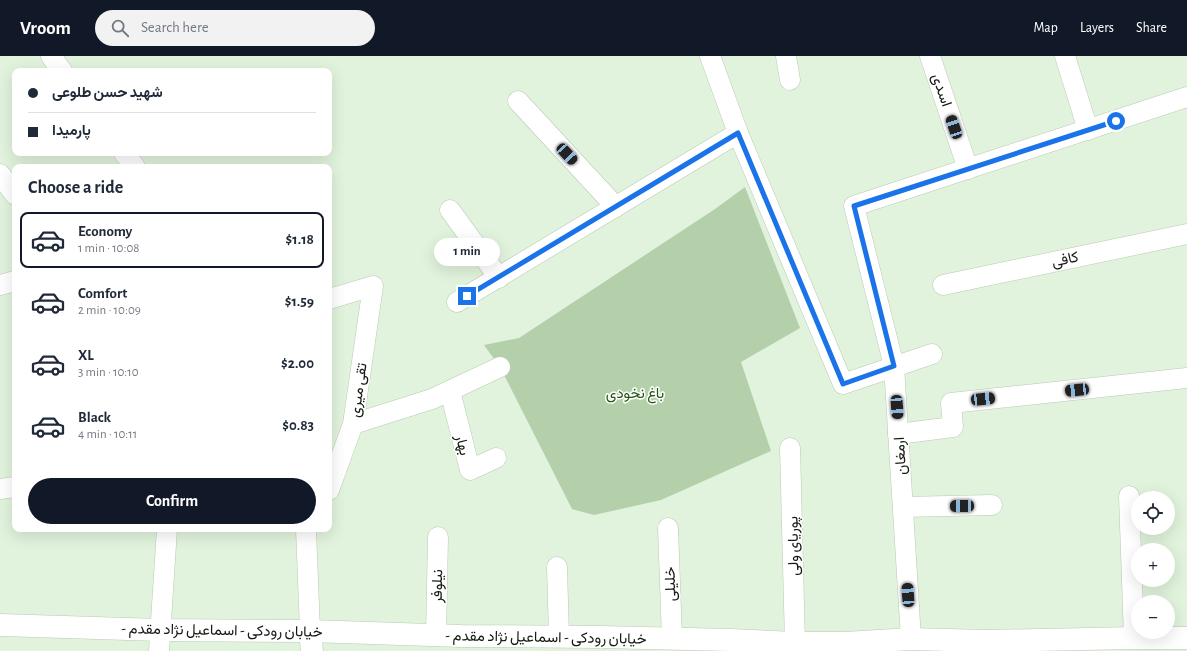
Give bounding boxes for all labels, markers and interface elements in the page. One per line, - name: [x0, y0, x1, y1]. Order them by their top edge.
- search box: [95, 10, 375, 46]
- icon: search: [109, 17, 131, 39]
- text: Vroom: [20, 19, 71, 38]
- text: Search here: [141, 20, 209, 35]
- text: Map: [1033, 21, 1058, 35]
- text: Layers: [1080, 21, 1114, 35]
- text: Share: [1136, 21, 1167, 35]
- street label: اسدی: [927, 72, 954, 109]
- text: شهید حسن طلوعی: [52, 85, 163, 100]
- route start: [1107, 112, 1125, 130]
- car: [944, 114, 964, 140]
- text: پارمیدا: [52, 123, 91, 138]
- car: [554, 141, 580, 167]
- text: Choose a ride: [28, 179, 123, 197]
- icon: car: [30, 222, 66, 258]
- text: Economy: [78, 224, 132, 239]
- text: $1.18: [286, 232, 314, 247]
- callout: 1 min: [434, 238, 500, 266]
- text: 1 min · 10:08: [78, 242, 139, 255]
- text: 1 min: [453, 245, 481, 258]
- street label: کافی: [1050, 249, 1081, 272]
- icon: car: [30, 284, 66, 320]
- text: Comfort: [78, 286, 127, 301]
- route end: [458, 287, 476, 305]
- text: $1.59: [285, 294, 314, 309]
- text: 2 min · 10:09: [78, 304, 141, 317]
- icon: car: [30, 346, 66, 382]
- text: XL: [78, 348, 94, 363]
- text: $2.00: [281, 356, 314, 371]
- street label: تقی میری: [347, 362, 372, 419]
- text: 3 min · 10:10: [78, 366, 139, 379]
- car: [1064, 383, 1090, 397]
- park label: باغ نخودی: [606, 386, 664, 404]
- car: [970, 392, 996, 406]
- car: [890, 395, 904, 419]
- icon: car: [30, 408, 66, 444]
- text: Black: [78, 410, 111, 425]
- text: $0.83: [282, 418, 314, 433]
- text: 4 min · 10:11: [78, 428, 137, 441]
- street label: بهار: [451, 432, 472, 457]
- street label: ارمغان: [892, 436, 910, 475]
- button: Confirm: [28, 478, 316, 524]
- map controls: [1131, 491, 1175, 639]
- button: locate: [1131, 491, 1175, 535]
- car: [950, 500, 974, 512]
- street label: پوریای ولی: [785, 516, 804, 576]
- button: +: [1131, 543, 1175, 587]
- street label: خلیلی: [662, 566, 681, 602]
- street label: نیلوفر: [430, 569, 446, 604]
- car: [901, 583, 915, 607]
- button: −: [1131, 595, 1175, 639]
- street label: - خیابان رودکی - اسماعیل نژاد مقدم: [121, 621, 323, 642]
- street label: - خیابان رودکی - اسماعیل نژاد مقدم: [445, 628, 647, 649]

